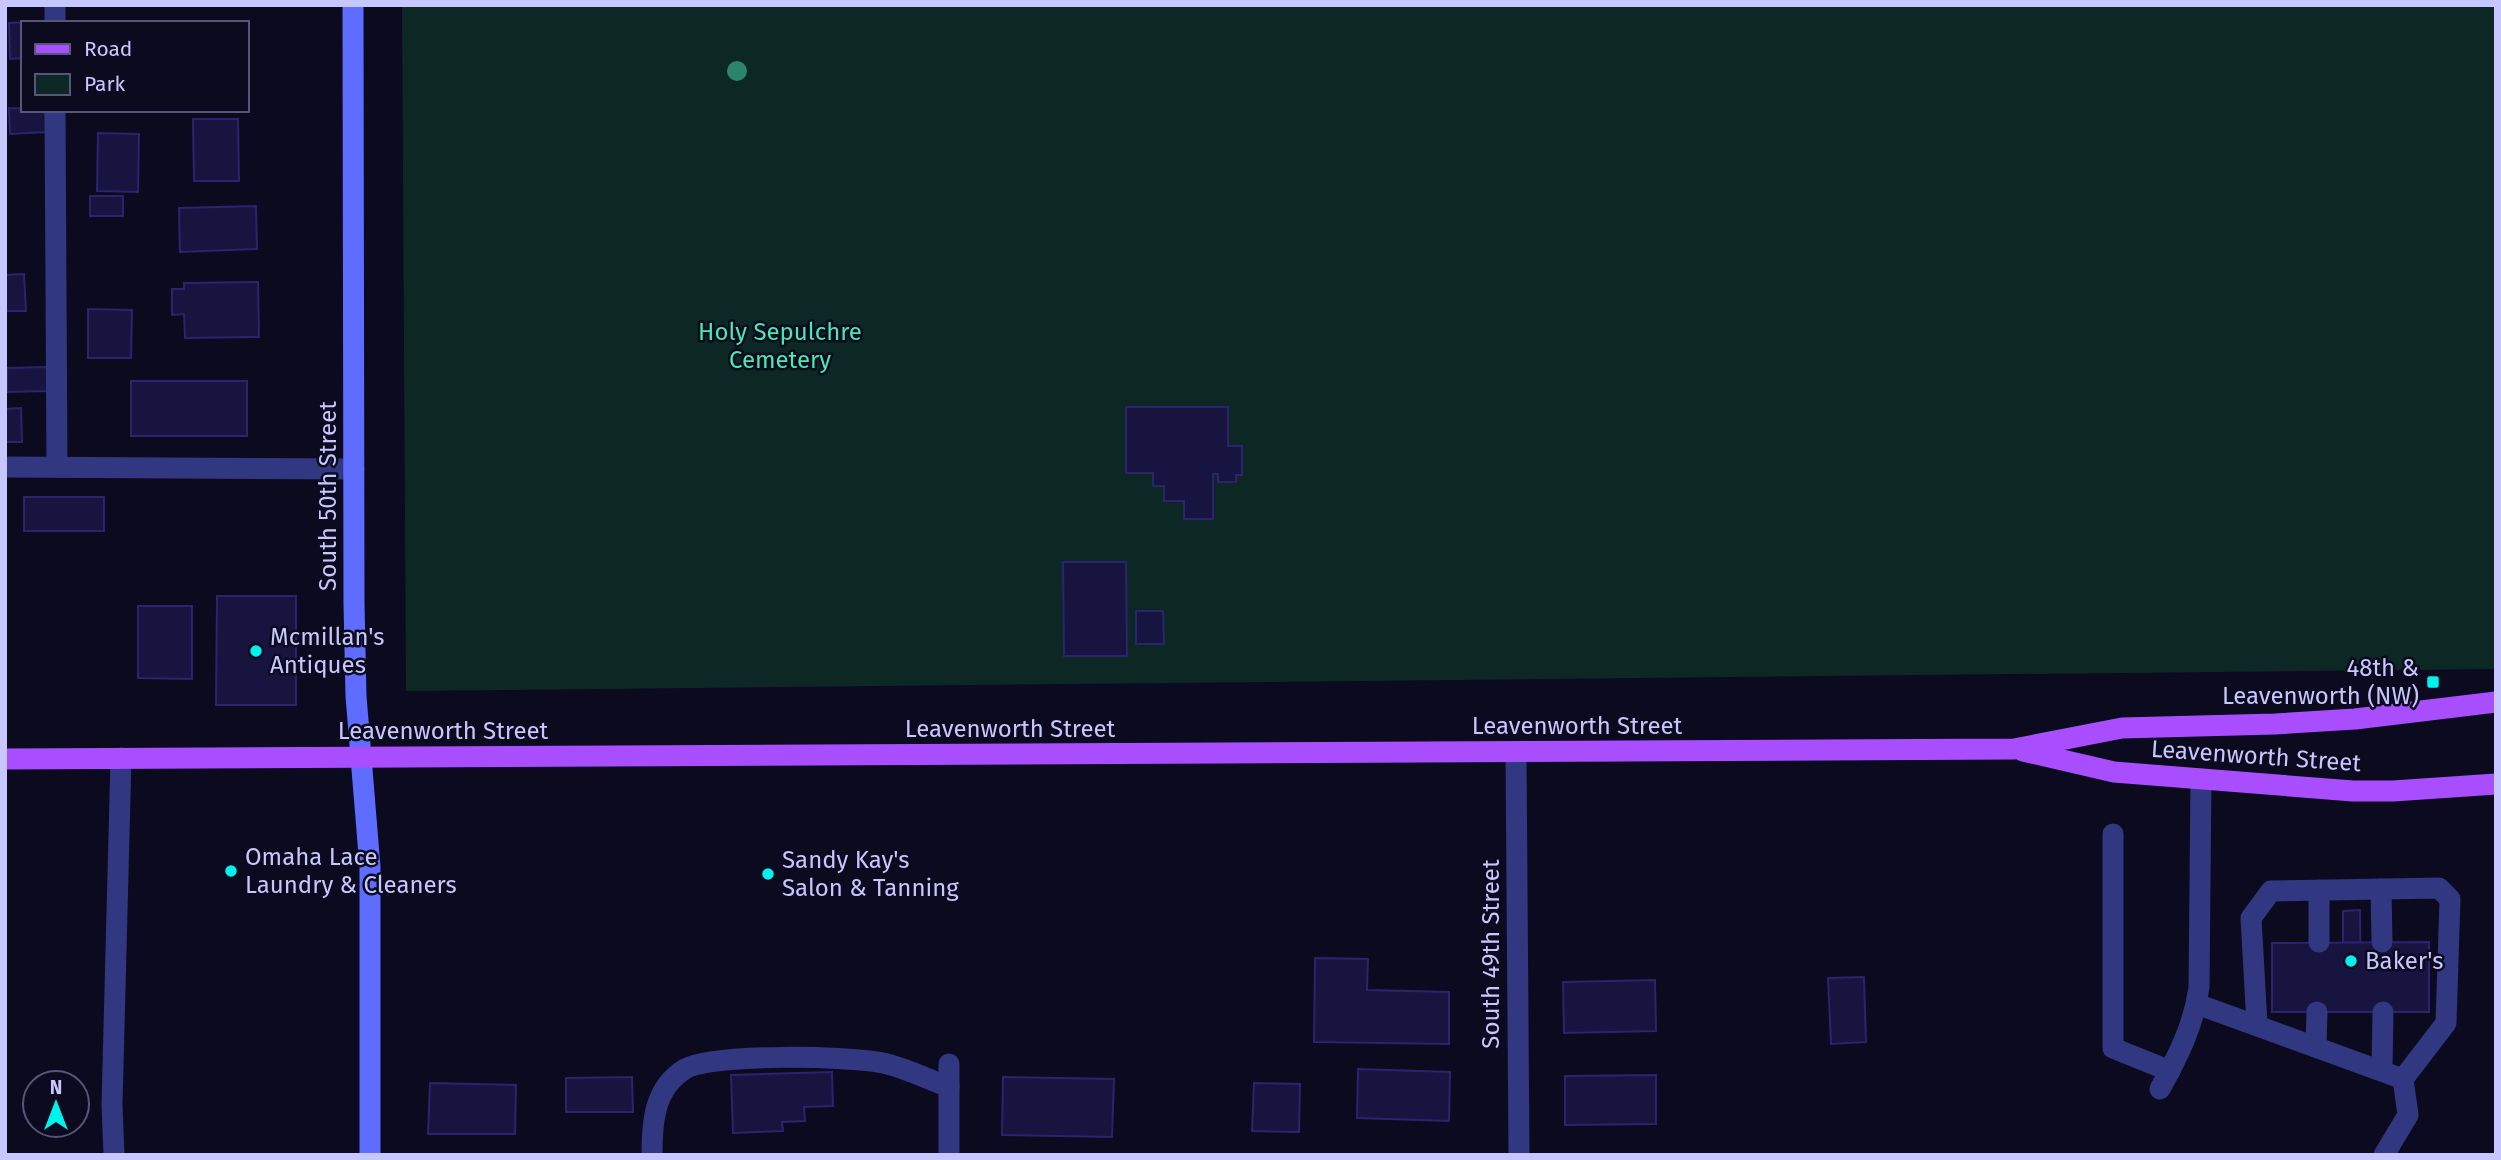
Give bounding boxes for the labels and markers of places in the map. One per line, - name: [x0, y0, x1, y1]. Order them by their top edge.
- place label: Mcmillan's Antiques: [270, 623, 385, 679]
- marker: Mcmillan's Antiques: [248, 643, 264, 659]
- place label: 48th & Leavenworth (NW): [2222, 654, 2419, 710]
- marker: 48th & Leavenworth (NW): [2425, 674, 2441, 690]
- place label: Omaha Lace Laundry & Cleaners: [245, 843, 457, 899]
- place label: Sandy Kay's Salon & Tanning: [782, 846, 959, 902]
- marker: Omaha Lace Laundry & Cleaners: [223, 863, 239, 879]
- marker: Sandy Kay's Salon & Tanning: [760, 866, 776, 882]
- place label: Baker's: [2365, 947, 2443, 975]
- marker: Baker's: [2343, 953, 2359, 969]

